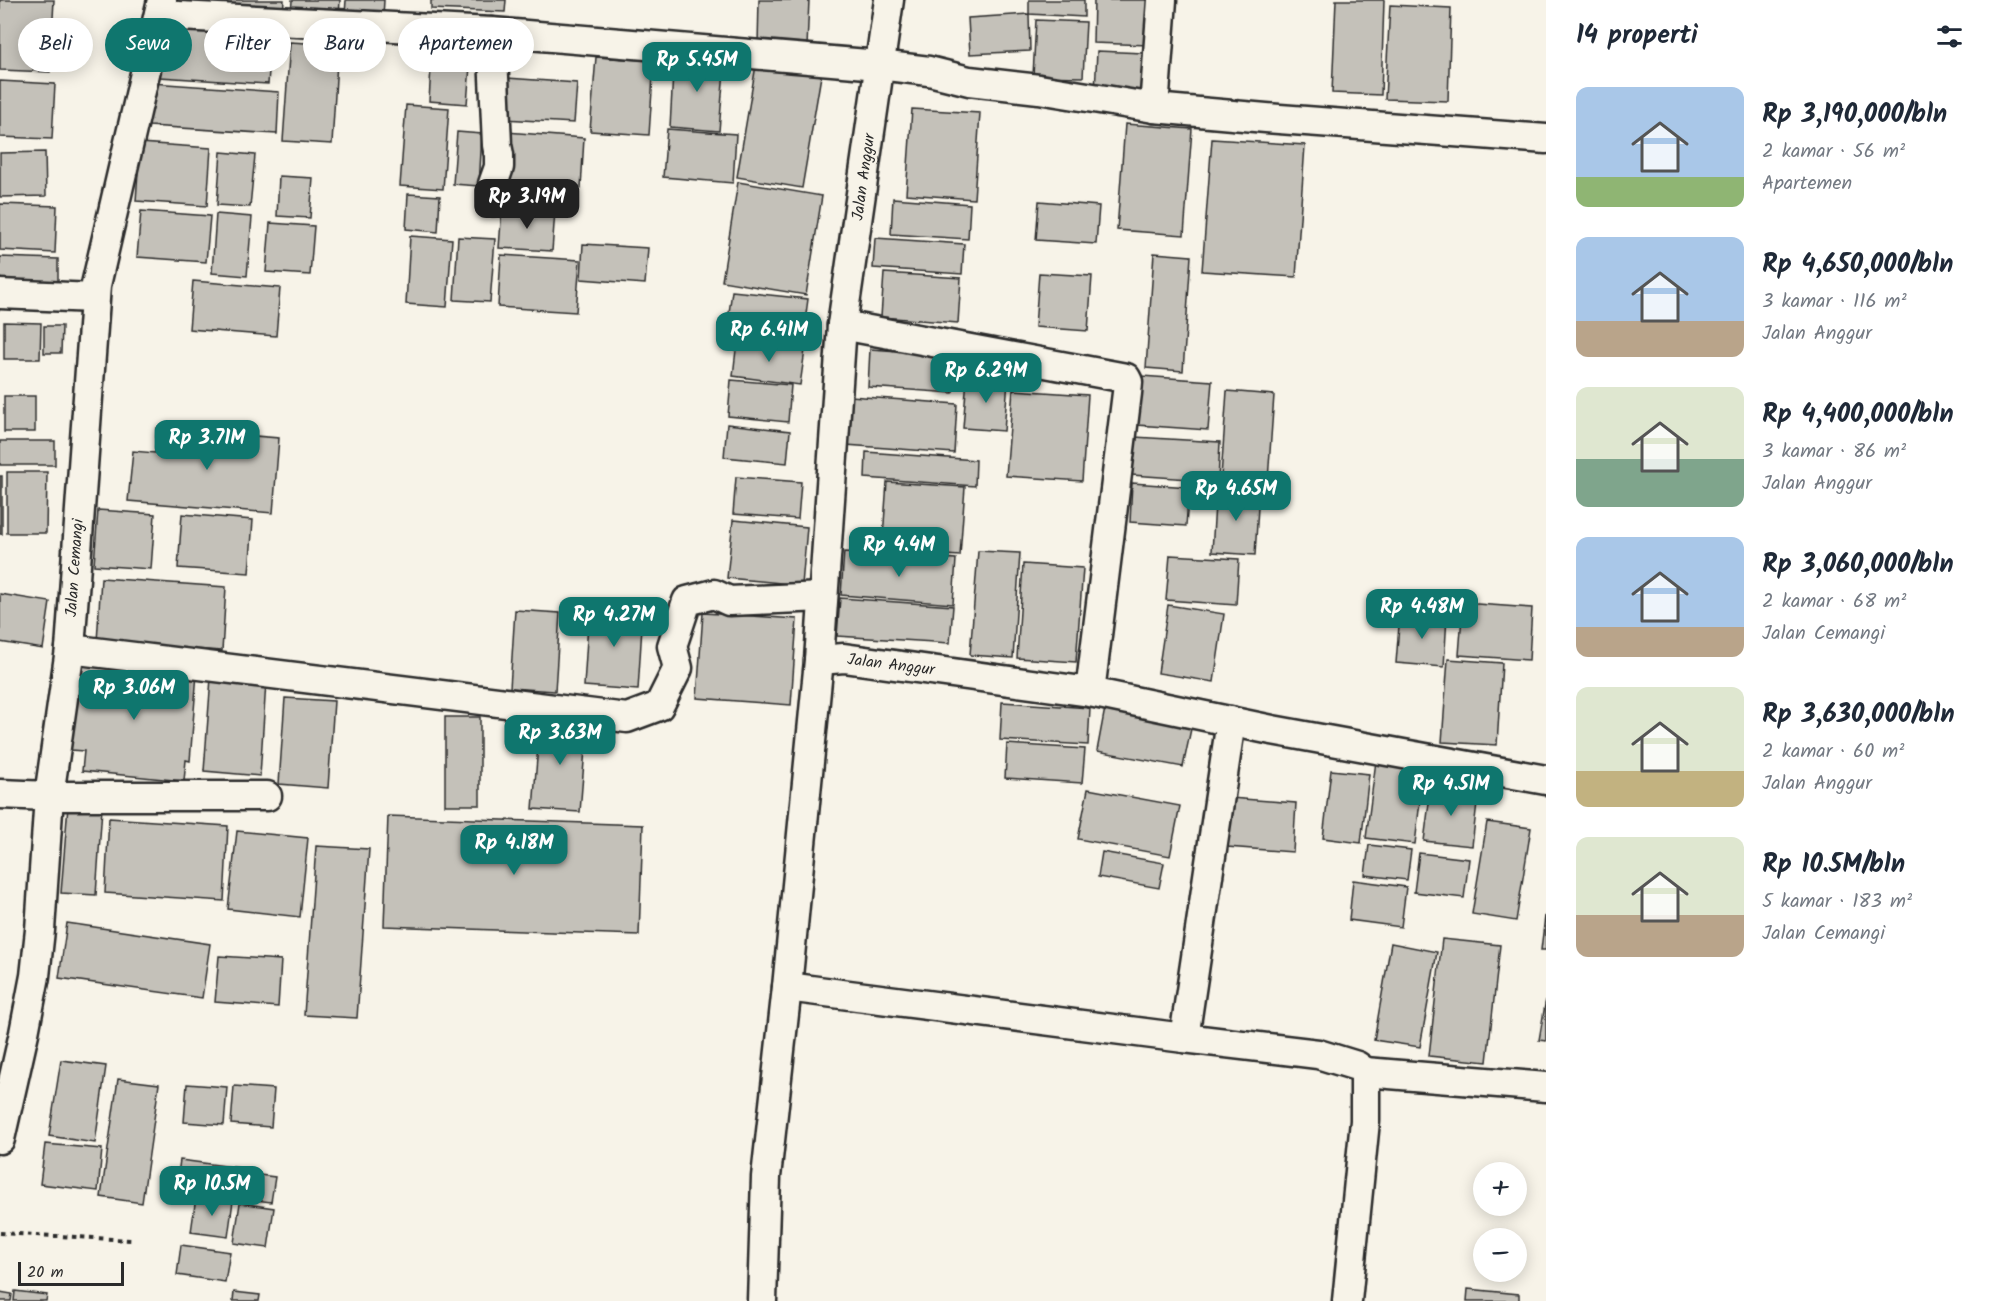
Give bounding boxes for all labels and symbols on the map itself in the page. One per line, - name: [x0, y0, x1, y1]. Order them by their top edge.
- pin: Rp 5.45M: [635, 42, 759, 93]
- street label: Jalan Anggur: [846, 130, 883, 222]
- pin: Rp 3.19M: [465, 179, 589, 230]
- pin: Rp 6.41M: [707, 312, 831, 363]
- pin: Rp 6.29M: [924, 353, 1048, 404]
- pin: Rp 3.71M: [145, 420, 269, 471]
- pin: Rp 4.65M: [1174, 471, 1298, 522]
- street label: Jalan Cemangi: [59, 517, 91, 618]
- pin: Rp 4.4M: [844, 527, 954, 578]
- pin: Rp 4.48M: [1360, 589, 1484, 640]
- pin: Rp 4.27M: [552, 597, 676, 648]
- street label: Jalan Anggur: [846, 647, 938, 683]
- pin: Rp 3.06M: [72, 670, 196, 721]
- pin: Rp 3.63M: [498, 715, 622, 766]
- pin: Rp 4.51M: [1389, 766, 1513, 817]
- pin: Rp 4.18M: [452, 825, 576, 876]
- pin: Rp 10.5M: [150, 1166, 274, 1217]
- scale bar: [18, 1259, 124, 1286]

